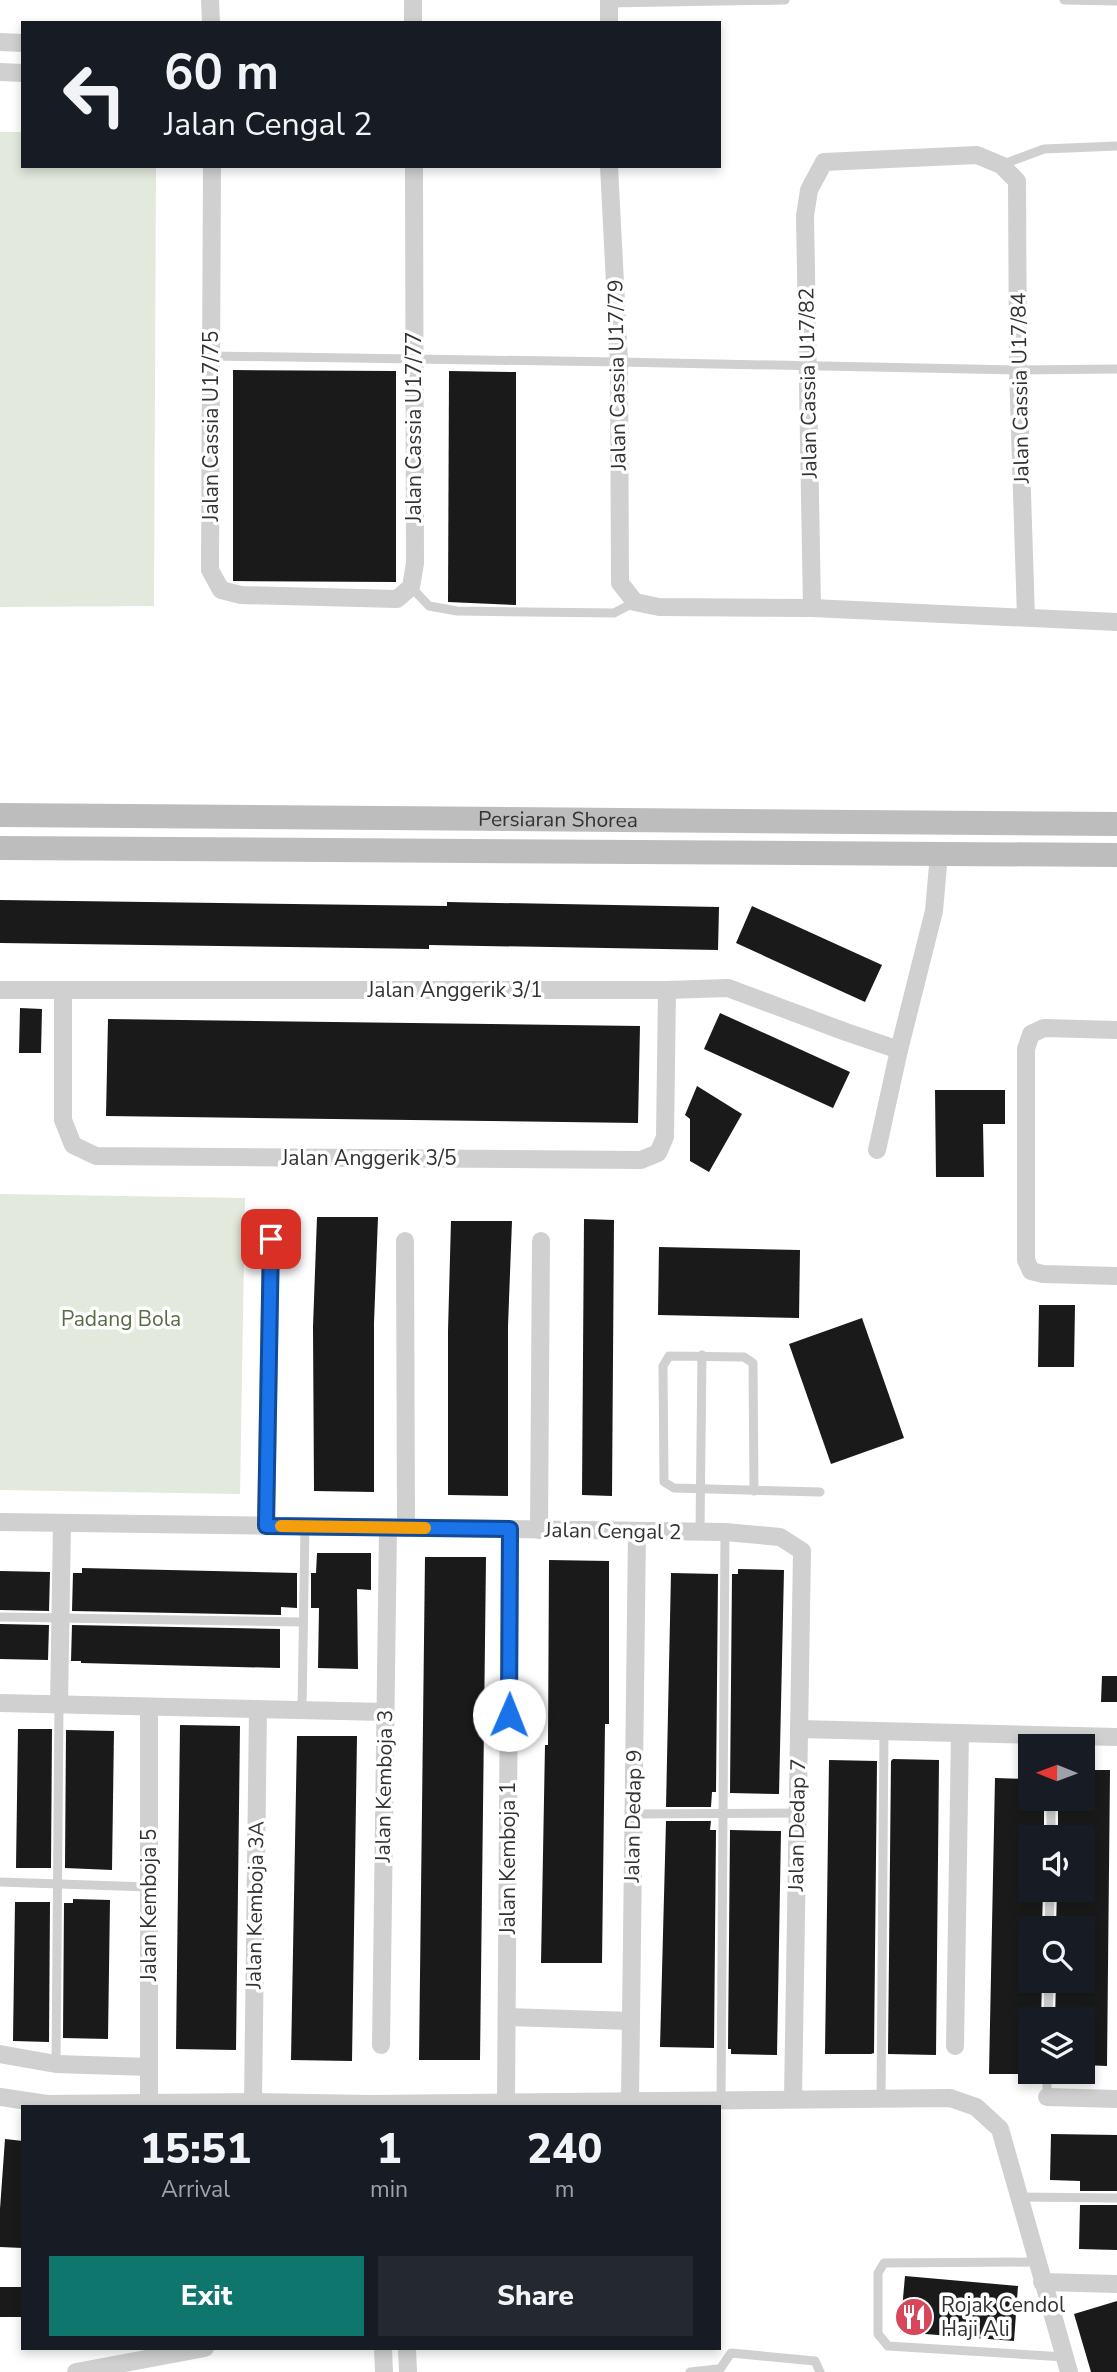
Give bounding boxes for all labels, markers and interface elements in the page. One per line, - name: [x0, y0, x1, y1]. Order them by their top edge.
- text: 60 m: [164, 39, 279, 106]
- icon: left: [49, 49, 140, 140]
- text: Jalan Cengal 2: [164, 103, 372, 146]
- street label: Jalan Cassia U17/79: [601, 279, 633, 472]
- street label: Jalan Cassia U17/82: [792, 287, 824, 480]
- street label: Jalan Cassia U17/84: [1004, 292, 1036, 485]
- street label: Jalan Cassia U17/75: [197, 331, 225, 522]
- street label: Jalan Cassia U17/77: [400, 332, 428, 523]
- street label: Persiaran Shorea: [478, 805, 638, 834]
- street label: Jalan Anggerik 3/1: [366, 976, 543, 1004]
- street label: Jalan Anggerik 3/5: [280, 1144, 457, 1172]
- pin: [241, 1209, 301, 1269]
- icon: arrive: [252, 1220, 290, 1258]
- park label: Padang Bola: [61, 1305, 181, 1333]
- street label: Jalan Cengal 2: [543, 1516, 682, 1546]
- position arrow: [472, 1678, 546, 1752]
- street label: Jalan Kemboja 3: [369, 1709, 399, 1864]
- north arrow: [1018, 1734, 1096, 1811]
- map controls: [1018, 1734, 1095, 2084]
- street label: Jalan Dedap 9: [618, 1749, 648, 1884]
- street label: Jalan Dedap 7: [782, 1758, 812, 1893]
- street label: Jalan Kemboja 1: [494, 1782, 522, 1935]
- street label: Jalan Kemboja 3A: [240, 1821, 270, 1990]
- button: sound: [1018, 1825, 1095, 1902]
- street label: Jalan Kemboja 5: [135, 1829, 163, 1982]
- button: search: [1018, 1916, 1095, 1993]
- button: layers: [1018, 2007, 1095, 2084]
- text: 15:51: [140, 2121, 251, 2178]
- text: 1: [376, 2121, 402, 2178]
- text: 240: [527, 2121, 602, 2178]
- text: Arrival: [161, 2174, 230, 2205]
- text: min: [370, 2174, 408, 2205]
- text: m: [555, 2174, 574, 2205]
- button: Exit: [49, 2256, 364, 2336]
- button: Share: [378, 2256, 693, 2336]
- place label: Rojak Cendol Haji Ali: [941, 2291, 1066, 2343]
- restaurant icon: Rojak Cendol Haji Ali: [893, 2296, 935, 2338]

